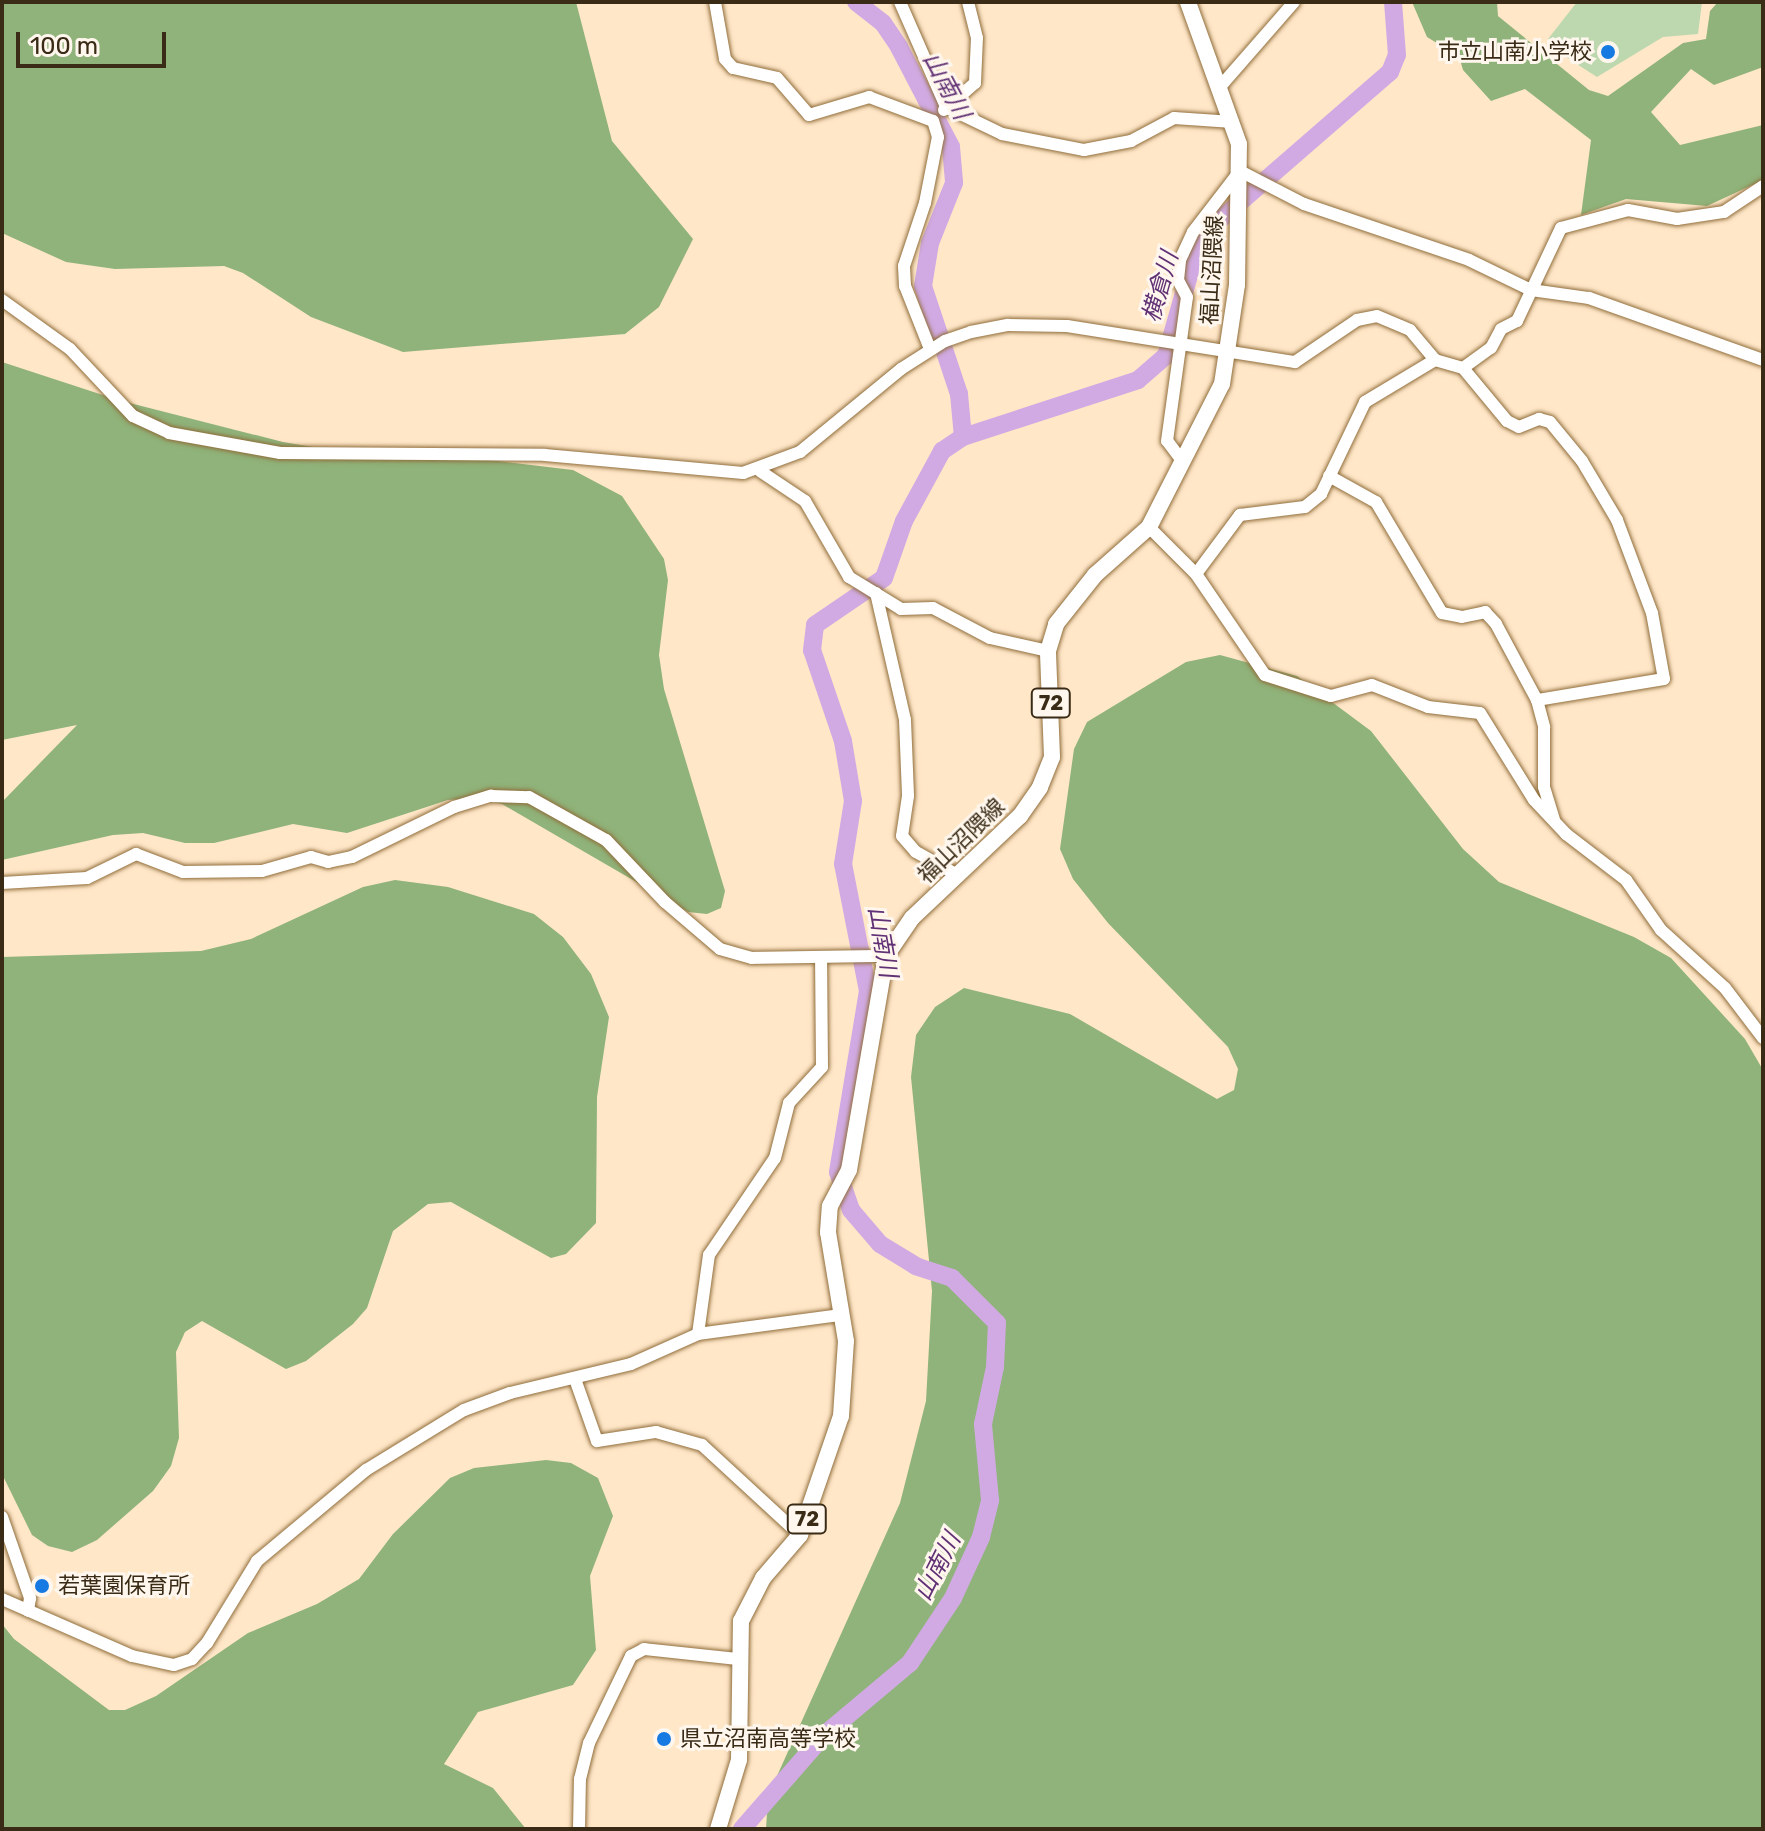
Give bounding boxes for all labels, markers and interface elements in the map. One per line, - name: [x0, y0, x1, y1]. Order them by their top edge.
- scale bar: [20, 16, 170, 66]
- text: 100 m: [30, 32, 98, 60]
- place label: 市立山南小学校: [1438, 39, 1592, 65]
- marker: 市立山南小学校: [1599, 43, 1617, 61]
- water label: 山南川: [916, 47, 976, 125]
- street label: 福山沼隈線: [1196, 214, 1228, 326]
- water label: 横倉川: [1137, 248, 1185, 326]
- road number: 72: [1029, 687, 1073, 719]
- street label: 福山沼隈線: [912, 793, 1010, 889]
- water label: 山南川: [862, 904, 902, 980]
- road number: 72: [785, 1503, 829, 1535]
- water label: 山南川: [909, 1528, 967, 1606]
- place label: 若葉園保育所: [58, 1573, 190, 1599]
- marker: 若葉園保育所: [33, 1577, 51, 1595]
- place label: 県立沼南高等学校: [680, 1726, 856, 1752]
- marker: 県立沼南高等学校: [655, 1730, 673, 1748]

